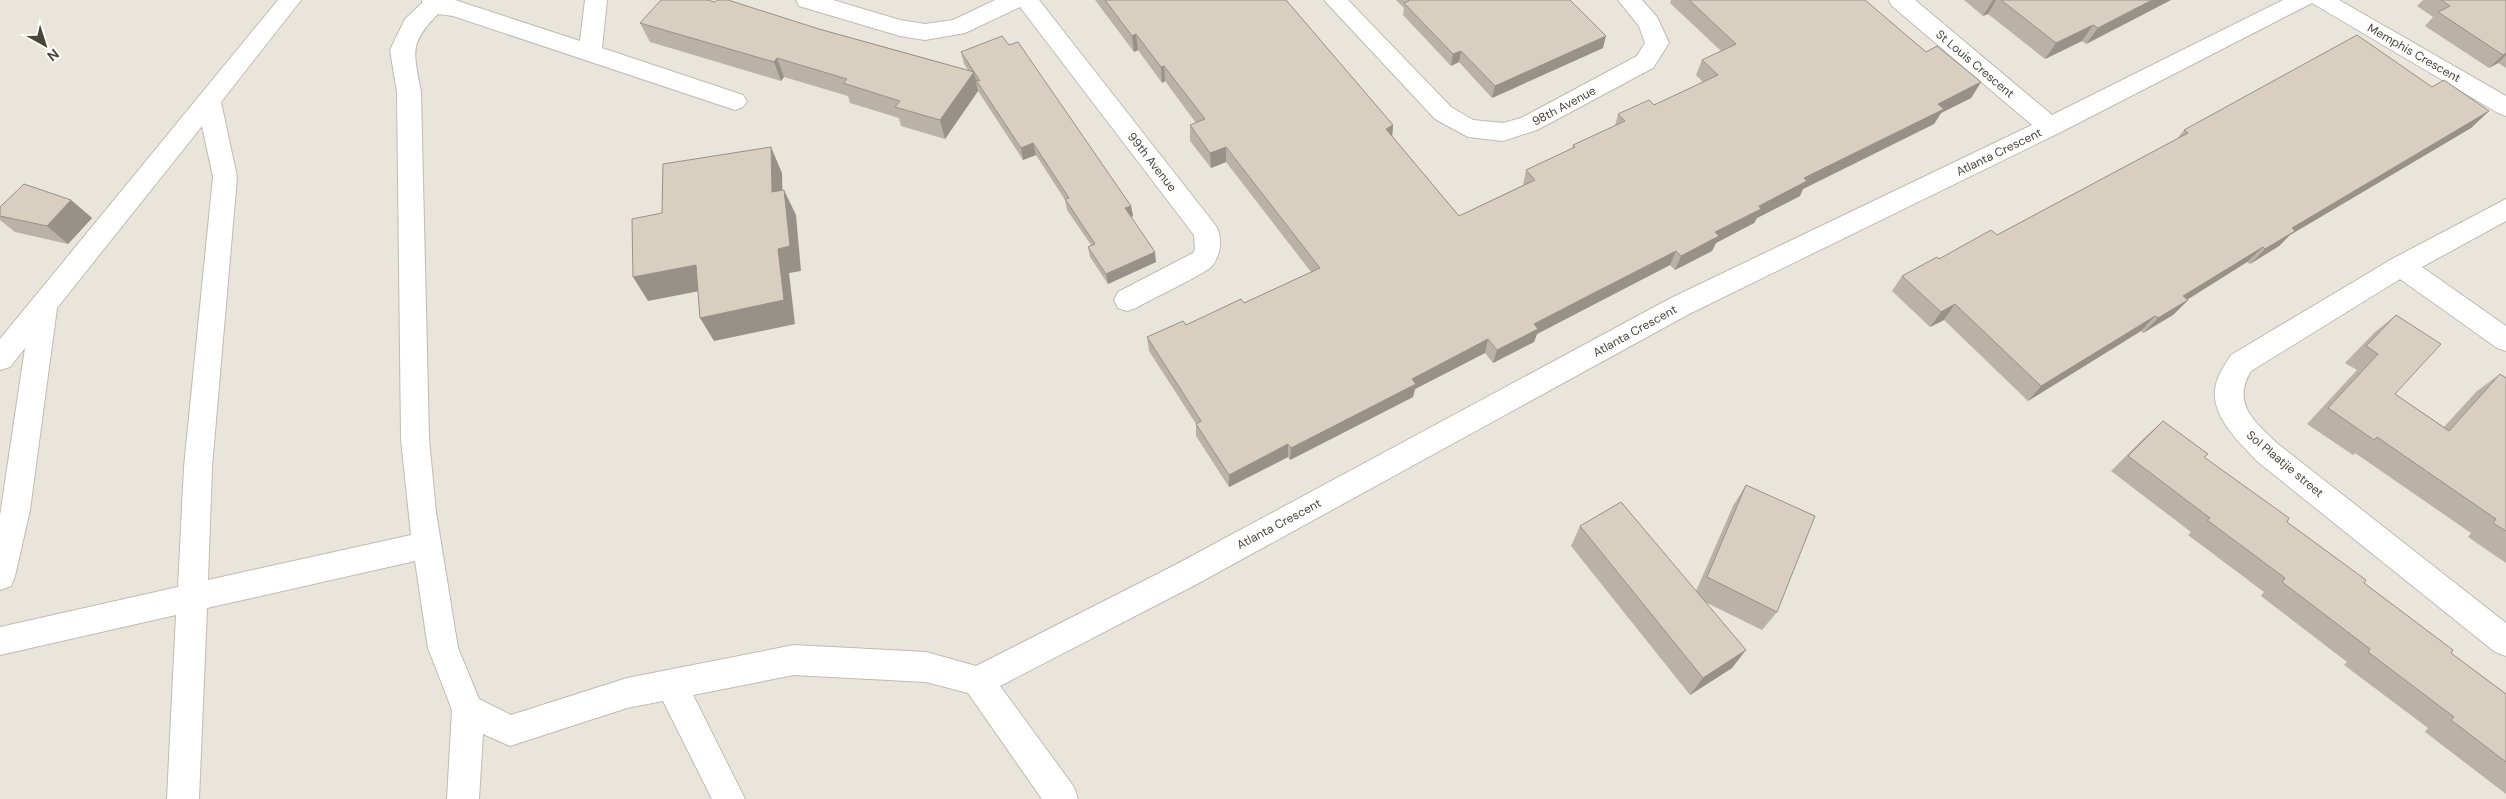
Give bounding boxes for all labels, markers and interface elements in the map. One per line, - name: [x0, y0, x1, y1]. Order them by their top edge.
- north arrow: [20, 20, 70, 70]
- street label: Memphis Crescent: [2365, 20, 2464, 86]
- street label: St Louis Crescent: [1932, 26, 2018, 102]
- text: N: [44, 45, 63, 65]
- street label: 98th Avenue: [1529, 82, 1599, 130]
- street label: Atlanta Crescent: [1953, 124, 2045, 180]
- street label: 99th Avenue: [1124, 129, 1180, 195]
- street label: Atlanta Crescent: [1590, 301, 1680, 361]
- street label: Sol Plaatjie street: [2243, 427, 2327, 501]
- street label: Atlanta Crescent: [1234, 495, 1324, 553]

